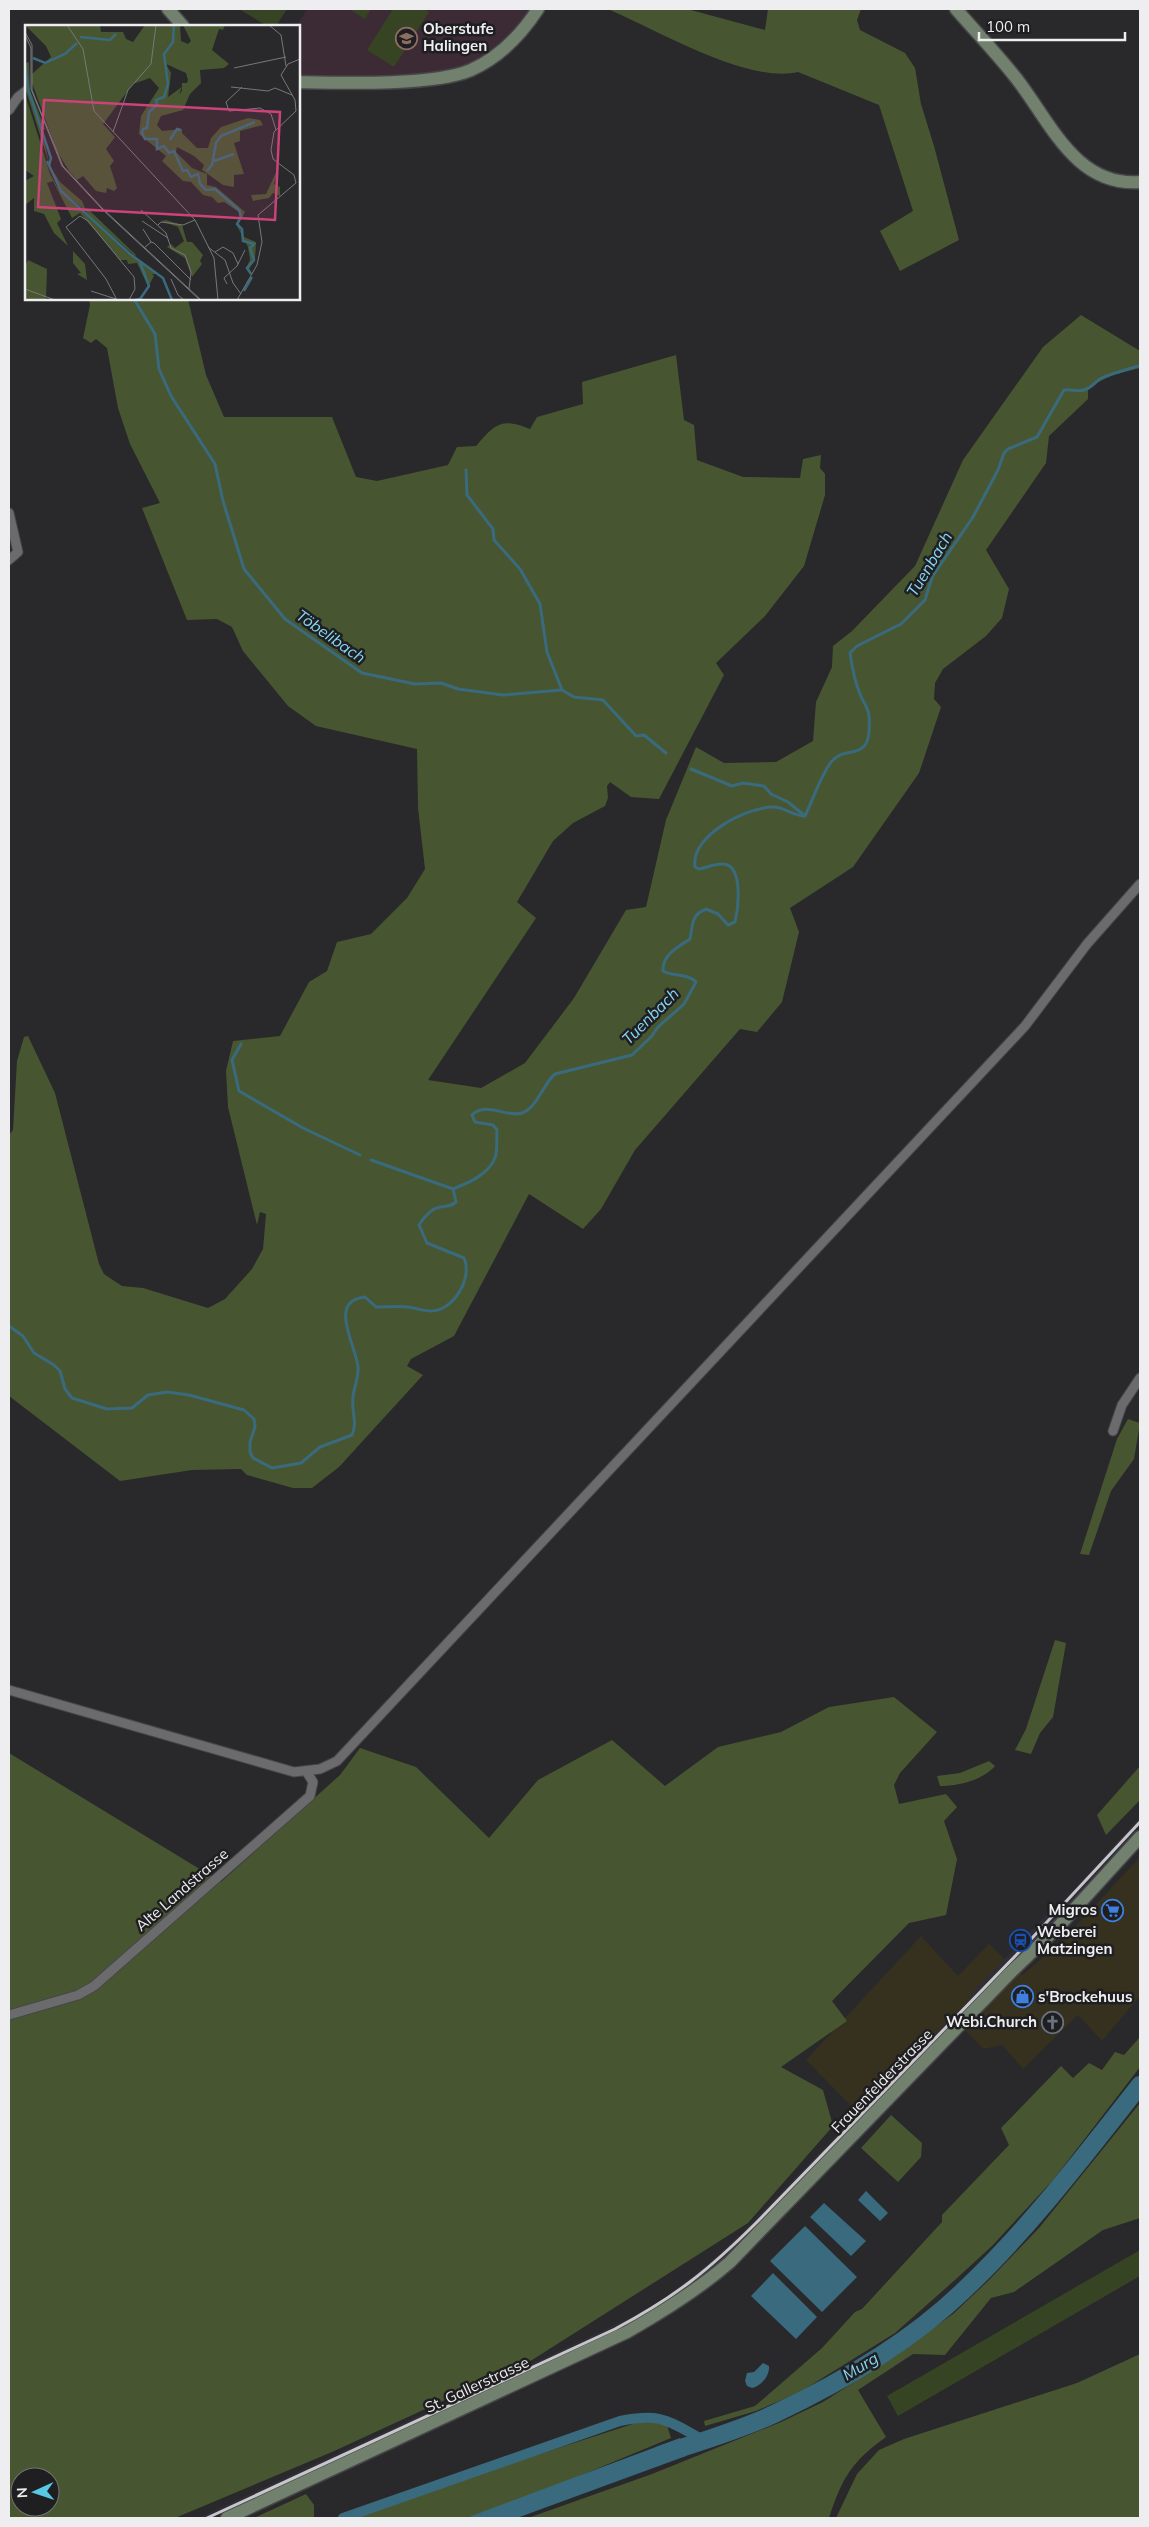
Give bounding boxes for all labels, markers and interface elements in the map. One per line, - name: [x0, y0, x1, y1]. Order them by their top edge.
- scale bar: [979, 10, 1125, 42]
- text: 100 m: [986, 17, 1030, 36]
- place label: Oberstufe Halingen: [423, 19, 494, 55]
- inset map: [25, 25, 300, 300]
- school or university icon: Oberstufe Halingen: [395, 26, 419, 50]
- water label: Tuenbach: [902, 528, 956, 600]
- water label: Töbelibach: [292, 605, 370, 667]
- water label: Tuenbach: [617, 983, 683, 1049]
- street label: Alte Landstrasse: [131, 1844, 232, 1935]
- supermarket icon: Migros: [1101, 1898, 1125, 1922]
- place label: Migros: [1049, 1900, 1097, 1919]
- place label: Weberei Matzingen: [1037, 1922, 1113, 1958]
- station icon: Weberei Matzingen: [1009, 1929, 1033, 1953]
- shop icon: s'Brockehuus: [1010, 1985, 1034, 2009]
- place label: s'Brockehuus: [1038, 1987, 1133, 2006]
- church icon: Webi.Church: [1041, 2010, 1065, 2034]
- place label: Webi.Church: [946, 2012, 1037, 2031]
- street label: Frauenfelderstrasse: [827, 2025, 936, 2137]
- water label: Murg: [838, 2347, 882, 2384]
- street label: St. Gallerstrasse: [422, 2352, 532, 2417]
- north arrow: [10, 2467, 60, 2517]
- text: N: [13, 2487, 31, 2498]

